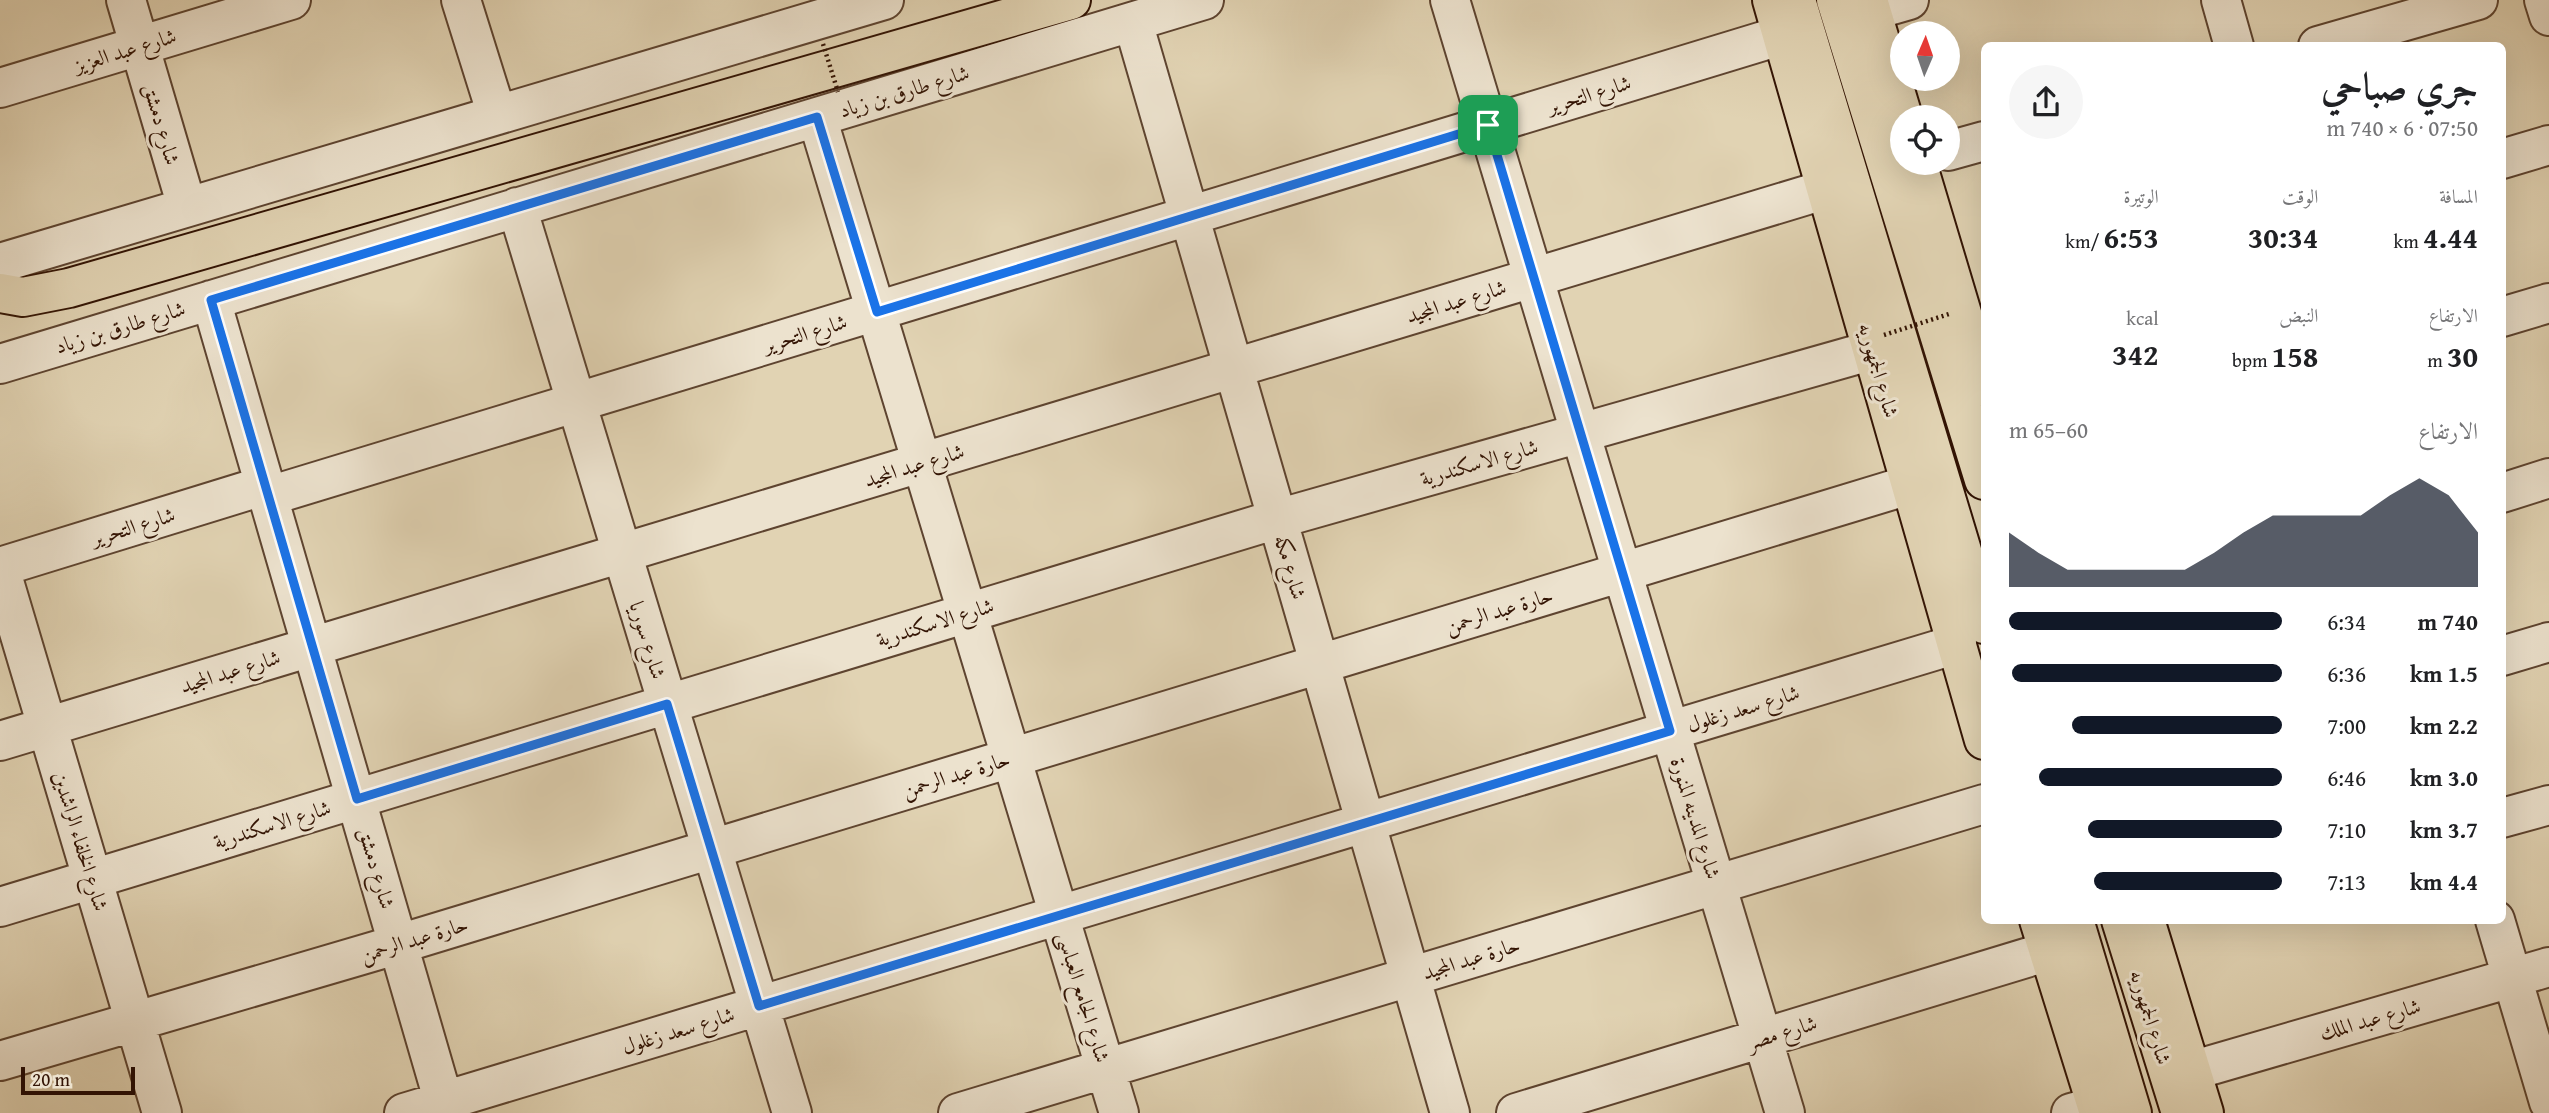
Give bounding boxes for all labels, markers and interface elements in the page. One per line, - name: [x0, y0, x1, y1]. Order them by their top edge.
- street label: شارع عبد العزيز: [68, 20, 181, 84]
- north arrow: [1890, 21, 1960, 91]
- map controls: [1890, 21, 1960, 175]
- street label: شارع طارق بن زياد: [835, 56, 974, 128]
- text: جري صباحي: [2321, 57, 2478, 113]
- button: share: [2009, 65, 2083, 139]
- street label: شارع التحرير: [1541, 67, 1636, 125]
- street label: شارع دمشق: [133, 80, 188, 169]
- pin: [1458, 95, 1518, 155]
- button: locate: [1890, 105, 1960, 175]
- icon: arrive: [1469, 106, 1507, 144]
- text: 07:50 · 6 × 740 m: [2326, 111, 2478, 144]
- text: الوتيرة: [2124, 182, 2159, 210]
- text: الوقت: [2282, 182, 2318, 210]
- text: المسافة: [2439, 182, 2478, 210]
- text: 6:53: [2104, 215, 2159, 259]
- text: 30:34: [2248, 215, 2318, 259]
- text: 4.44: [2423, 215, 2478, 259]
- text: /km: [2065, 227, 2104, 255]
- text: km: [2394, 227, 2423, 255]
- street label: شارع عبد المجيد: [1402, 271, 1511, 334]
- street label: شارع طارق بن زياد: [51, 292, 190, 364]
- text: النبض: [2279, 301, 2318, 329]
- text: الارتفاع: [2429, 301, 2478, 329]
- text: kcal: [2126, 304, 2159, 332]
- street label: شارع التحرير: [757, 306, 852, 364]
- street label: شارع الجمهوريه: [1848, 319, 1907, 422]
- text: 342: [2112, 332, 2159, 376]
- text: 158: [2272, 334, 2318, 378]
- text: 30: [2447, 334, 2478, 378]
- text: bpm: [2232, 346, 2272, 374]
- text: m: [2427, 346, 2447, 374]
- text: 60–65 m: [2009, 413, 2088, 446]
- text: الارتفاع: [2418, 414, 2478, 447]
- street label: شارع الاسكندرية: [1416, 430, 1542, 497]
- street label: شارع عبد المجيد: [860, 435, 969, 498]
- street label: شارع التحرير: [85, 499, 180, 557]
- street label: شارع مكه: [1264, 531, 1315, 604]
- street label: حارة عبد الرحمن: [1441, 579, 1557, 641]
- street label: شارع الاسكندرية: [872, 589, 998, 657]
- street label: شارع سوريا: [619, 597, 675, 684]
- text: 6:34: [2327, 605, 2366, 638]
- text: 740 m: [2417, 605, 2478, 638]
- street label: شارع عبد المجيد: [176, 641, 285, 704]
- text: 6:36: [2327, 657, 2366, 690]
- text: 1.5 km: [2410, 657, 2478, 690]
- street label: شارع سعد زغلول: [1683, 676, 1804, 743]
- text: 7:00: [2327, 709, 2366, 742]
- text: 2.2 km: [2410, 709, 2478, 742]
- street label: حارة عبد الرحمن: [898, 743, 1014, 805]
- street label: شارع المدينه المنورة: [1660, 753, 1729, 884]
- text: 6:46: [2327, 761, 2366, 794]
- text: 3.0 km: [2410, 761, 2478, 794]
- street label: شارع الخلفاء الراشدين: [42, 767, 117, 916]
- street label: شارع الاسكندرية: [209, 791, 335, 859]
- text: 7:10: [2327, 813, 2366, 846]
- text: 3.7 km: [2410, 813, 2478, 846]
- street label: شارع دمشق: [348, 824, 403, 913]
- text: 7:13: [2327, 865, 2366, 898]
- text: 4.4 km: [2410, 865, 2478, 898]
- street label: حارة عبد الرحمن: [356, 908, 472, 970]
- street label: شارع الجامع العباسى: [1046, 928, 1119, 1067]
- street label: حارة عبد المجيد: [1418, 928, 1524, 988]
- street label: شارع الجمهوريه: [2119, 966, 2180, 1069]
- street label: شارع عبد الملك: [2316, 990, 2425, 1051]
- street label: شارع سعد زغلول: [618, 998, 739, 1065]
- street label: شارع مصر: [1741, 1007, 1822, 1061]
- scale bar: [21, 1064, 135, 1096]
- text: 20 m: [32, 1065, 70, 1093]

